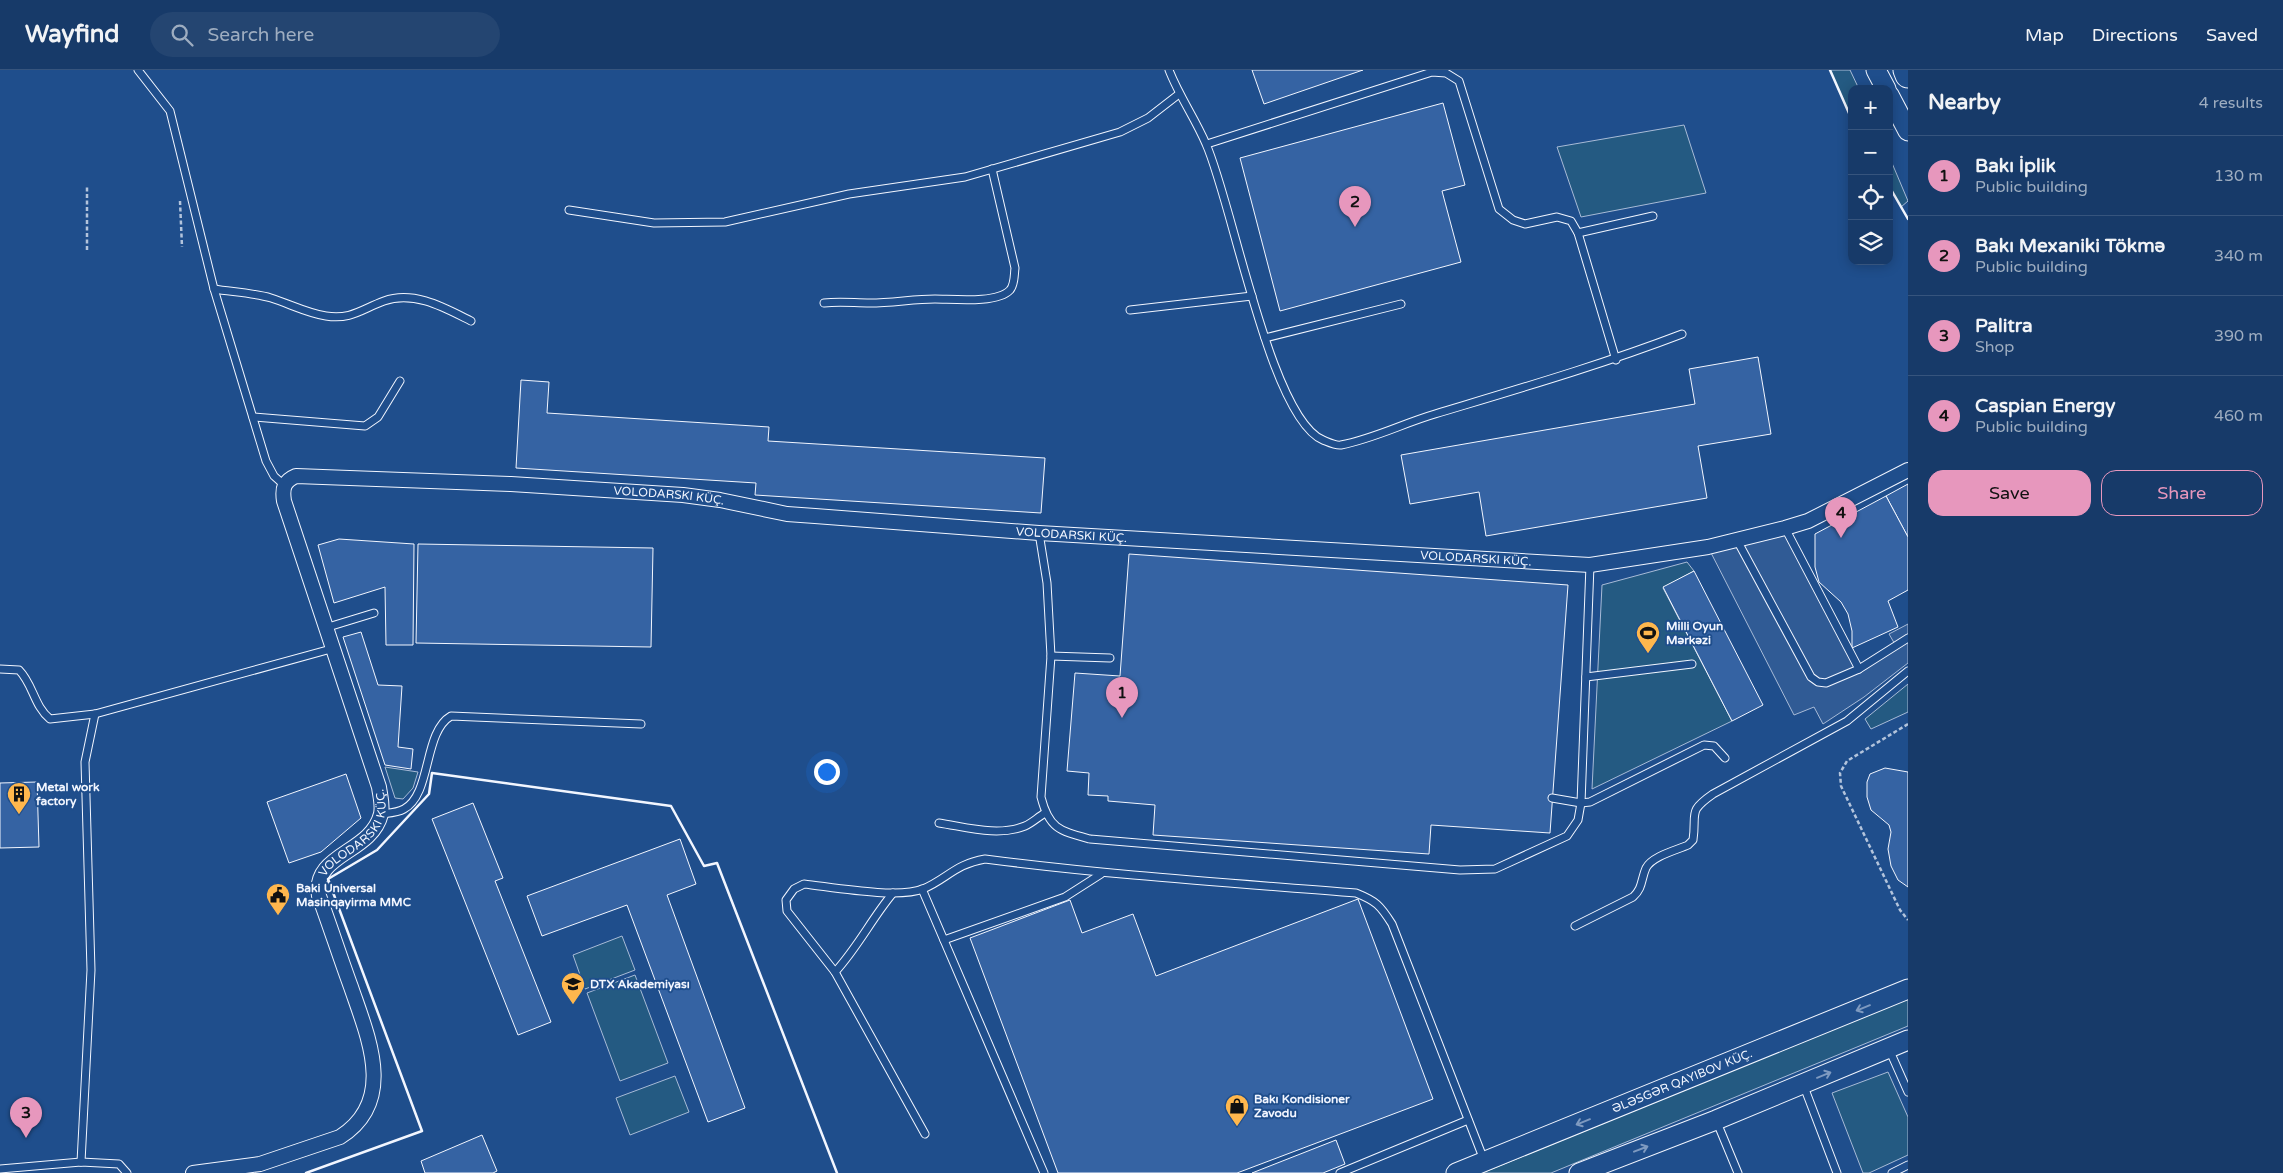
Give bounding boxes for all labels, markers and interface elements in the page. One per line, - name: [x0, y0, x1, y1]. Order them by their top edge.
- search box: [150, 12, 500, 57]
- text: Wayfind: [25, 20, 120, 49]
- icon: search: [168, 21, 196, 49]
- text: Search here: [208, 24, 314, 46]
- text: Map: [2025, 24, 2064, 46]
- text: Directions: [2092, 24, 2178, 46]
- text: Saved: [2206, 24, 2258, 46]
- map controls: [1848, 85, 1893, 265]
- button: +: [1848, 85, 1893, 130]
- text: Nearby: [1928, 90, 2001, 115]
- text: 4 results: [2199, 93, 2263, 113]
- button: −: [1848, 130, 1893, 175]
- text: Bakı İplik: [1975, 155, 2056, 177]
- text: 1: [1939, 166, 1949, 186]
- text: 130 m: [2214, 166, 2263, 186]
- button: locate: [1848, 175, 1893, 220]
- text: Public building: [1975, 177, 2088, 197]
- pin: 2: [1339, 186, 1371, 227]
- button: layers: [1848, 220, 1893, 265]
- text: Bakı Mexaniki Tökmə: [1975, 235, 2165, 257]
- text: 2: [1939, 246, 1949, 266]
- text: 340 m: [2214, 246, 2263, 266]
- text: Public building: [1975, 257, 2088, 277]
- text: Palitra: [1975, 315, 2033, 337]
- text: 3: [1939, 326, 1949, 346]
- text: 390 m: [2214, 326, 2263, 346]
- text: Shop: [1975, 337, 2014, 357]
- text: Caspian Energy: [1975, 395, 2115, 417]
- text: 4: [1939, 406, 1949, 426]
- text: 460 m: [2214, 406, 2263, 426]
- text: Public building: [1975, 417, 2088, 437]
- button: Save: [1928, 470, 2091, 516]
- button: Share: [2101, 470, 2263, 516]
- street label: VOLODARSKI KÜÇ.: [613, 484, 726, 508]
- pin: 4: [1825, 497, 1857, 538]
- street label: VOLODARSKI KÜÇ.: [1015, 524, 1128, 545]
- street label: VOLODARSKI KÜÇ.: [1420, 548, 1532, 569]
- place label: Milli Oyun Mərkəzi: [1666, 619, 1723, 647]
- sports icon: Milli Oyun Mərkəzi: [1635, 620, 1661, 654]
- pin: 1: [1106, 677, 1138, 718]
- your location: [814, 759, 840, 785]
- place label: Metal work factory: [35, 780, 100, 809]
- building icon: Metal work factory: [6, 781, 32, 815]
- street label: VOLODARSKI KÜÇ.: [316, 788, 389, 879]
- place label: Baki Universal Masinqayirma MMC: [296, 881, 412, 910]
- public building icon: Baki Universal Masinqayirma MMC: [265, 882, 291, 916]
- school or university icon: DTX Akademiyası: [560, 971, 586, 1005]
- place label: DTX Akademiyası: [590, 977, 690, 992]
- one-way arrow: [1856, 1004, 1871, 1013]
- street label: ƏLƏSGƏR QAYIBOV KÜÇ.: [1610, 1046, 1754, 1116]
- one-way arrow: [1816, 1070, 1831, 1079]
- place label: Bakı Kondisioner Zavodu: [1254, 1092, 1350, 1120]
- shop icon: Bakı Kondisioner Zavodu: [1224, 1093, 1250, 1127]
- pin: 3: [10, 1097, 42, 1138]
- one-way arrow: [1576, 1118, 1591, 1127]
- one-way arrow: [1632, 1144, 1648, 1153]

